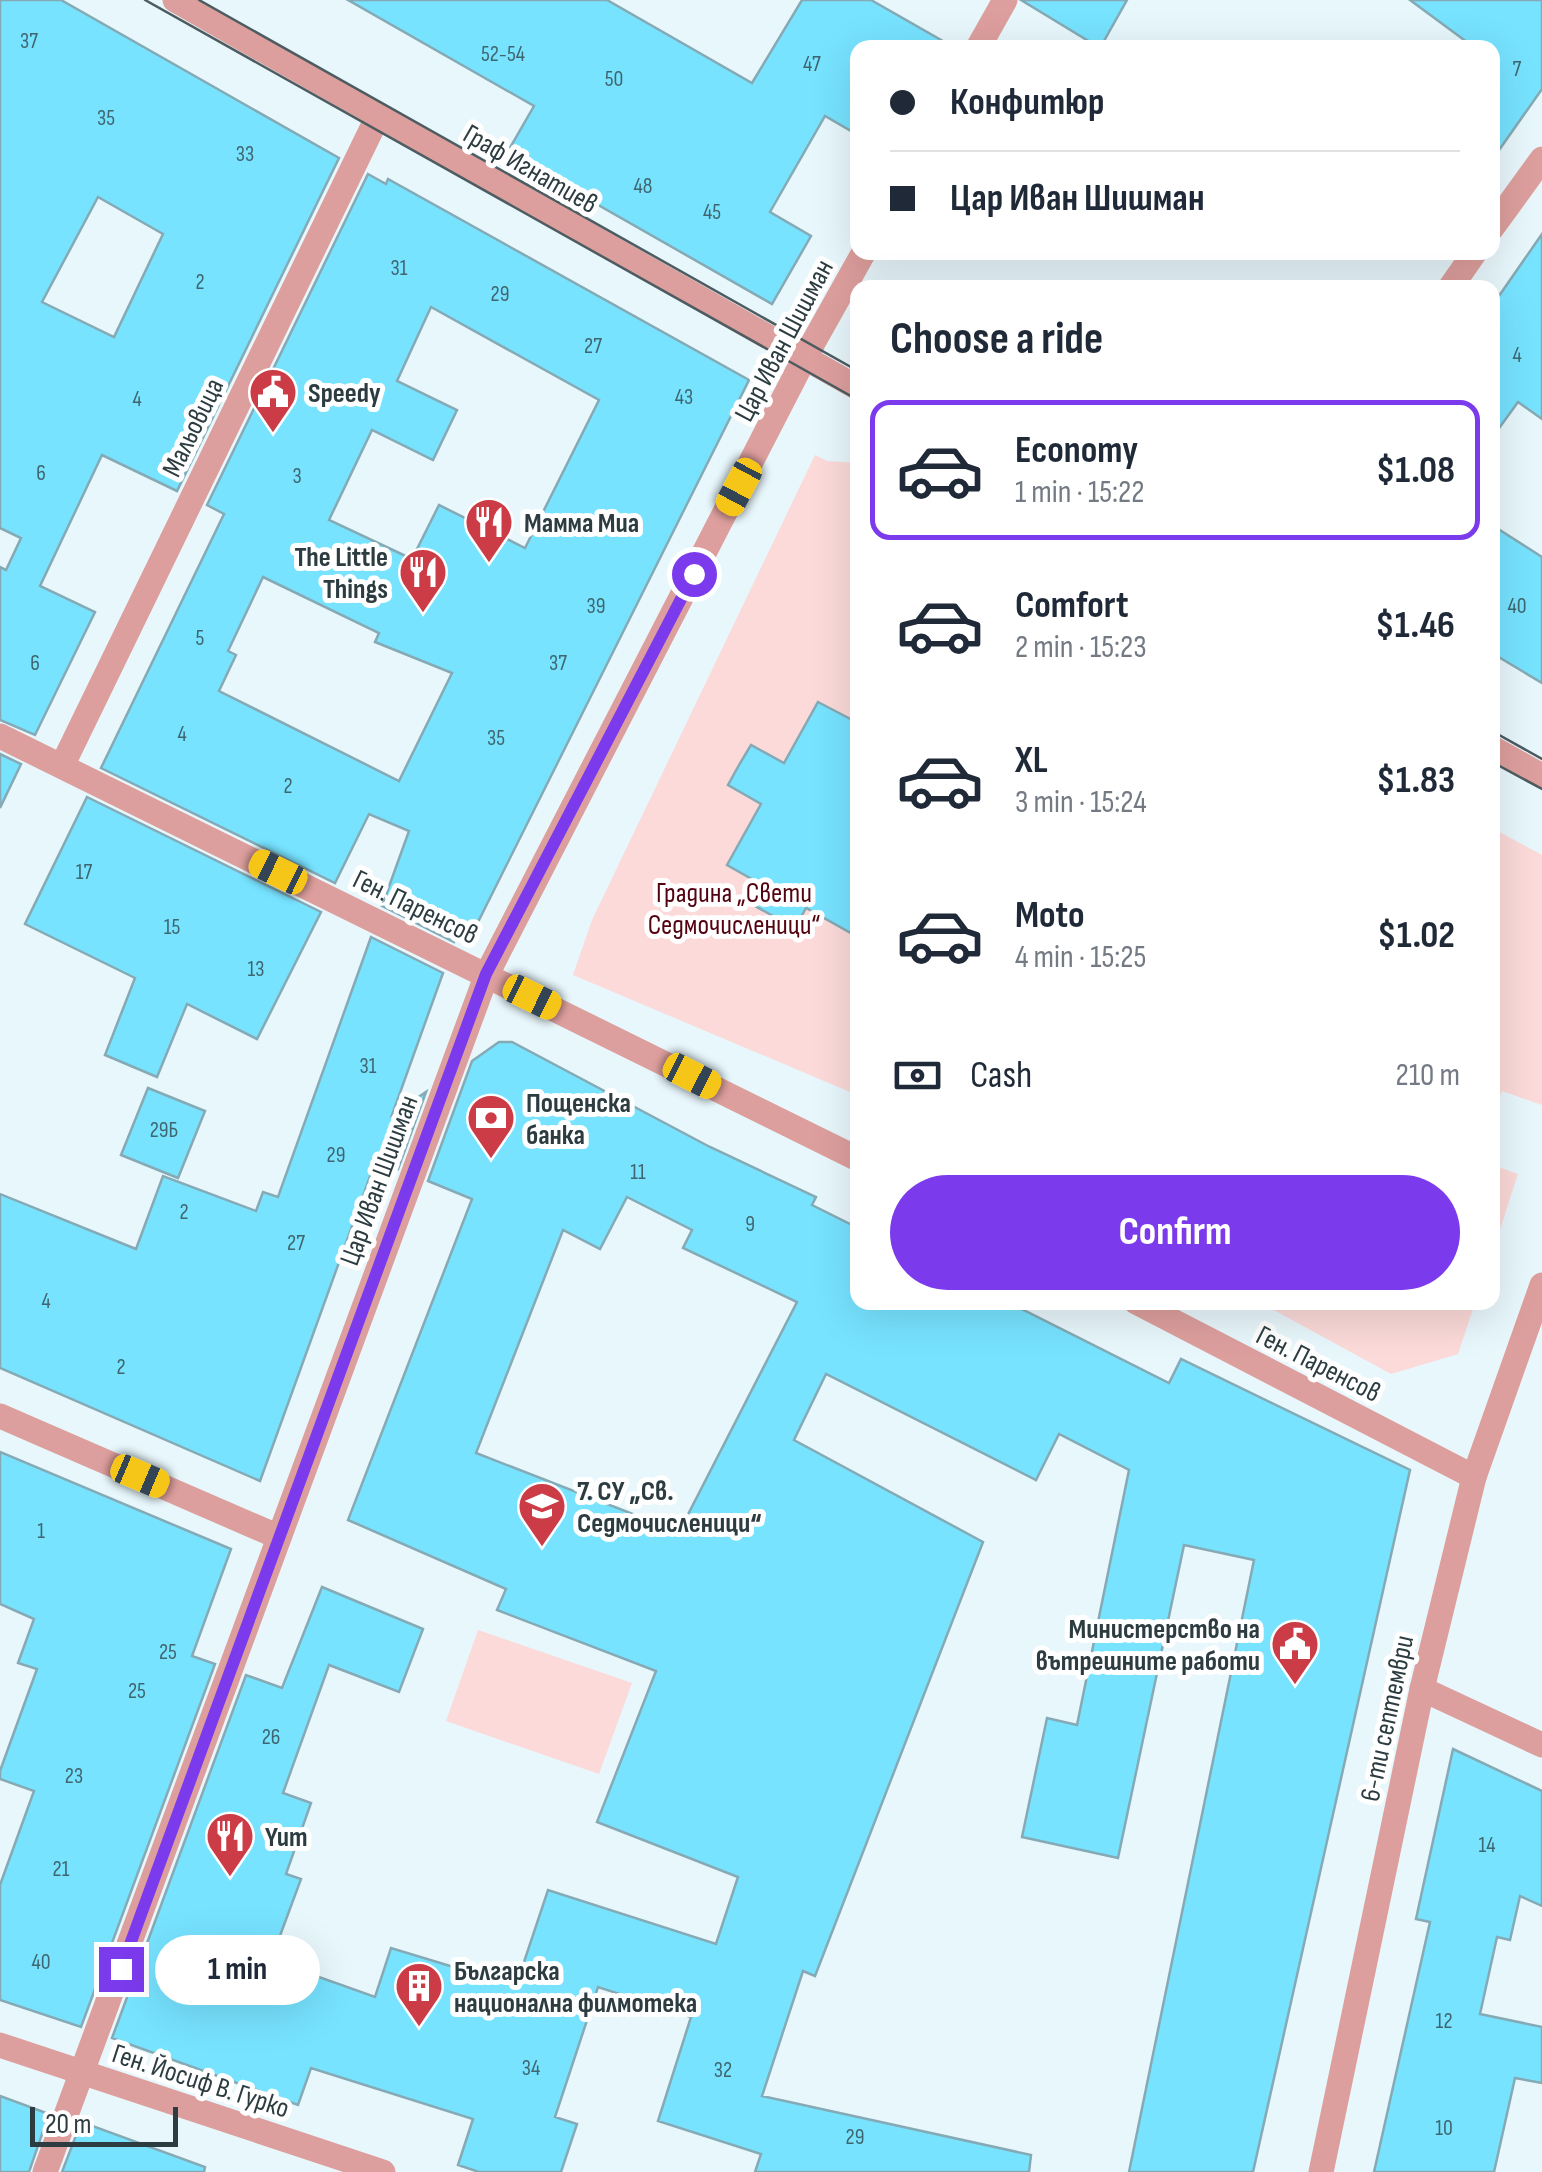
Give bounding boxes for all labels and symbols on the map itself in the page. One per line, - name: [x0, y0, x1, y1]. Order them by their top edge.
- house number: 37: [20, 28, 38, 55]
- house number: 52-54: [481, 41, 525, 68]
- house number: 47: [803, 51, 821, 78]
- house number: 7: [1513, 56, 1522, 83]
- house number: 50: [605, 66, 623, 93]
- house number: 35: [97, 105, 115, 132]
- street label: Граф Игнатиев: [457, 118, 603, 221]
- house number: 33: [236, 141, 254, 168]
- house number: 48: [634, 173, 652, 200]
- house number: 45: [703, 199, 721, 226]
- street label: Цар Иван Шишман: [728, 254, 841, 427]
- house number: 31: [391, 255, 408, 282]
- house number: 2: [195, 269, 205, 296]
- house number: 29: [491, 281, 509, 308]
- house number: 27: [584, 333, 602, 360]
- house number: 4: [1512, 342, 1522, 369]
- public building icon: Speedy: [247, 366, 299, 434]
- street label: Мальовица: [155, 373, 231, 482]
- place label: Speedy: [308, 377, 381, 410]
- house number: 43: [675, 384, 693, 411]
- house number: 4: [132, 386, 142, 413]
- car: [712, 453, 766, 521]
- house number: 6: [36, 460, 46, 487]
- house number: 3: [292, 463, 302, 490]
- restaurant icon: Мамма Миа: [463, 496, 515, 564]
- place label: Мамма Миа: [524, 507, 639, 540]
- place label: The Little Things: [294, 541, 388, 606]
- restaurant icon: The Little Things: [397, 546, 449, 614]
- route start: [672, 552, 717, 597]
- house number: 39: [587, 593, 605, 620]
- house number: 40: [1507, 593, 1527, 620]
- house number: 5: [196, 625, 205, 652]
- house number: 6: [30, 650, 40, 677]
- house number: 37: [549, 650, 567, 677]
- house number: 4: [177, 721, 187, 748]
- house number: 35: [487, 725, 505, 752]
- house number: 2: [283, 773, 293, 800]
- car: [244, 845, 312, 899]
- house number: 17: [76, 859, 92, 886]
- street label: Ген. Паренсов: [347, 863, 483, 952]
- park label: Градина „Свети Седмочисленици“: [648, 877, 820, 942]
- house number: 15: [164, 914, 180, 941]
- house number: 13: [248, 956, 264, 983]
- car: [498, 970, 566, 1024]
- car: [658, 1049, 726, 1103]
- house number: 31: [360, 1053, 377, 1080]
- place label: Пощенска банка: [526, 1087, 631, 1152]
- street label: Цар Иван Шишман: [333, 1091, 425, 1270]
- bank icon: Пощенска банка: [465, 1092, 517, 1160]
- house number: 29Б: [150, 1117, 178, 1144]
- house number: 29: [327, 1142, 345, 1169]
- house number: 11: [630, 1159, 646, 1186]
- house number: 2: [179, 1199, 189, 1226]
- house number: 9: [745, 1211, 755, 1238]
- house number: 27: [287, 1230, 305, 1257]
- house number: 4: [41, 1288, 51, 1315]
- street label: Ген. Паренсов: [1251, 1319, 1386, 1410]
- house number: 2: [116, 1354, 126, 1381]
- car: [107, 1450, 173, 1502]
- place label: 7. СУ „Св. Седмочисленици“: [577, 1475, 762, 1540]
- school or university icon: 7. СУ „Св. Седмочисленици“: [516, 1480, 568, 1548]
- house number: 1: [37, 1518, 45, 1545]
- place label: Министерство на вътрешните работи: [1036, 1613, 1260, 1678]
- public building icon: Министерство на вътрешните работи: [1269, 1618, 1321, 1686]
- street label: 6-ти септември: [1354, 1632, 1421, 1804]
- house number: 25: [159, 1639, 177, 1666]
- house number: 25: [128, 1678, 146, 1705]
- house number: 26: [262, 1724, 280, 1751]
- house number: 23: [65, 1763, 83, 1790]
- restaurant icon: Yum: [204, 1810, 256, 1878]
- place label: Yum: [265, 1821, 308, 1854]
- house number: 14: [1479, 1832, 1495, 1859]
- house number: 21: [53, 1856, 70, 1883]
- callout: 1 min: [156, 1934, 321, 2004]
- route end: [99, 1947, 144, 1992]
- house number: 40: [31, 1949, 51, 1976]
- place label: Българска национална филмотека: [454, 1955, 697, 2020]
- building icon: Българска национална филмотека: [393, 1960, 445, 2028]
- house number: 12: [1435, 2008, 1453, 2035]
- street label: Ген. Йосиф В. Гурко: [108, 2037, 293, 2126]
- house number: 34: [522, 2055, 540, 2082]
- house number: 32: [714, 2057, 732, 2084]
- scale bar: [30, 2102, 178, 2146]
- house number: 10: [1435, 2115, 1453, 2142]
- house number: 29: [846, 2124, 864, 2151]

